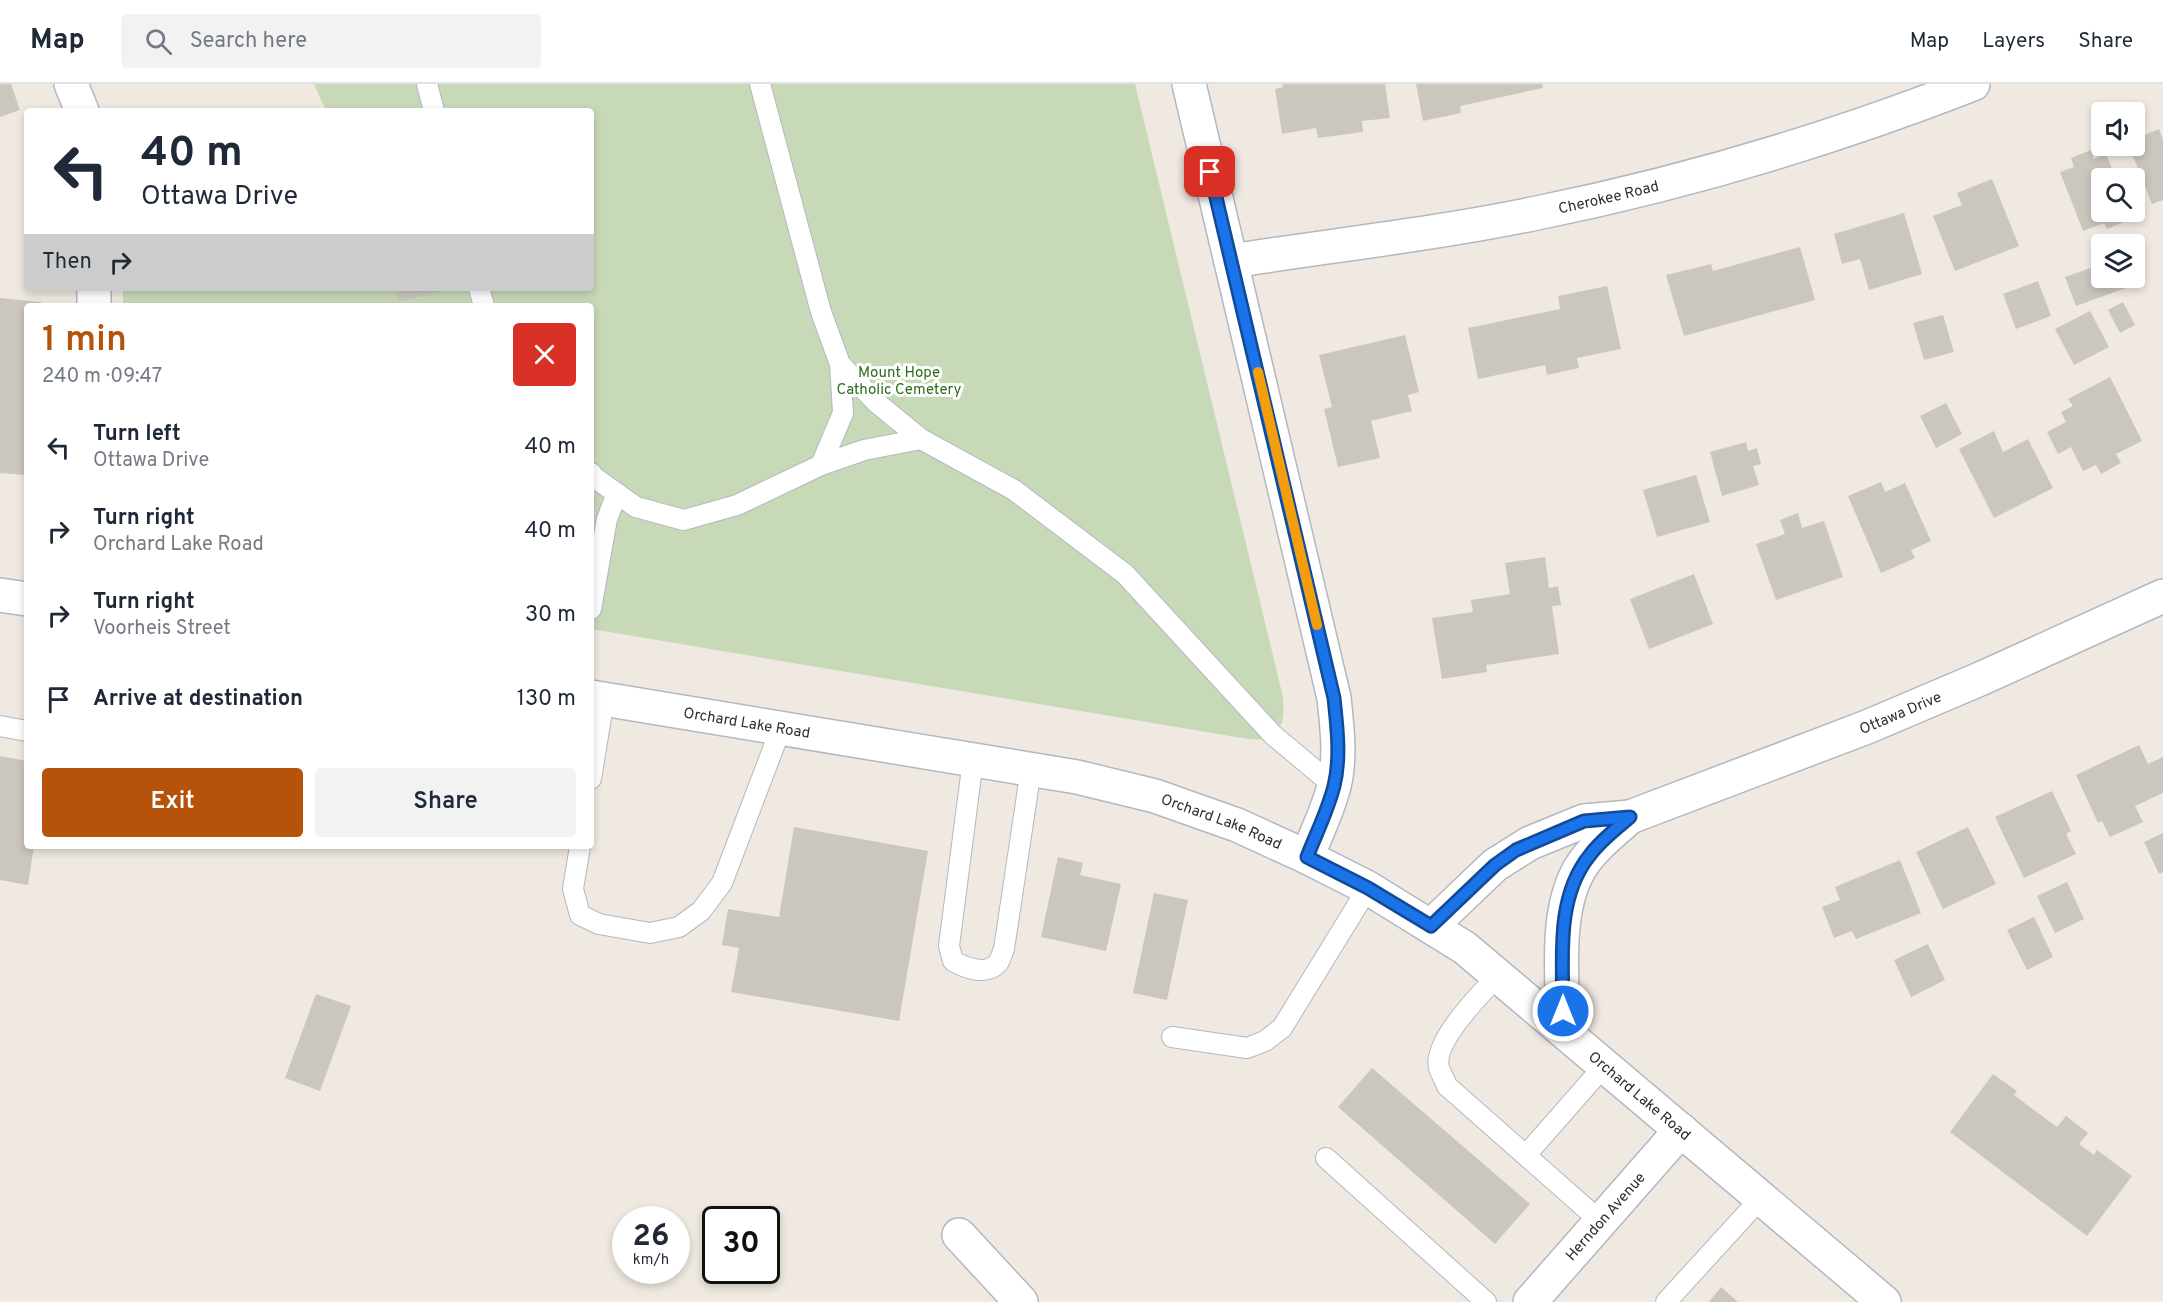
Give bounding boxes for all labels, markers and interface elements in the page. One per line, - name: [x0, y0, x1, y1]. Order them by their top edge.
- search box: [121, 14, 541, 68]
- text: Map: [30, 23, 85, 59]
- icon: search: [142, 25, 175, 58]
- text: Search here: [190, 28, 307, 55]
- text: Map: [1910, 28, 1949, 55]
- text: Layers: [1982, 28, 2045, 55]
- text: Share: [2078, 28, 2133, 55]
- map controls: [2091, 102, 2145, 288]
- button: sound: [2091, 102, 2145, 156]
- text: 40 m: [141, 128, 243, 181]
- icon: left: [42, 132, 120, 210]
- pin: [1184, 146, 1235, 197]
- icon: arrive: [1193, 155, 1226, 188]
- button: search: [2091, 168, 2145, 222]
- street label: Cherokee Road: [1557, 177, 1661, 219]
- text: Ottawa Drive: [141, 180, 298, 214]
- button: layers: [2091, 234, 2145, 288]
- icon: right: [104, 246, 137, 279]
- text: Then: [42, 249, 92, 276]
- text: 1 min: [42, 318, 127, 364]
- button: close: [513, 323, 576, 386]
- text: 240 m · 09:47: [42, 364, 162, 390]
- park label: Mount Hope Catholic Cemetery: [836, 364, 962, 400]
- text: Turn left: [93, 421, 181, 448]
- icon: left: [42, 431, 75, 464]
- text: 40 m: [524, 434, 576, 461]
- text: Ottawa Drive: [93, 448, 209, 474]
- text: Turn right: [93, 505, 195, 532]
- icon: right: [42, 515, 75, 548]
- text: 40 m: [524, 518, 576, 545]
- text: Orchard Lake Road: [93, 532, 264, 558]
- text: Turn right: [93, 589, 195, 616]
- icon: right: [42, 599, 75, 632]
- text: 30 m: [525, 602, 576, 629]
- text: Voorheis Street: [93, 616, 231, 642]
- icon: arrive: [42, 683, 75, 716]
- text: Arrive at destination: [93, 686, 303, 713]
- text: 130 m: [517, 686, 576, 713]
- street label: Ottawa Drive: [1857, 688, 1945, 740]
- street label: Orchard Lake Road: [682, 704, 811, 744]
- button: Exit: [42, 768, 303, 837]
- button: Share: [315, 768, 576, 837]
- street label: Orchard Lake Road: [1158, 791, 1284, 855]
- position arrow: [1531, 979, 1595, 1043]
- street label: Orchard Lake Road: [1584, 1048, 1694, 1145]
- street label: Herndon Avenue: [1562, 1169, 1650, 1265]
- speed limit sign: 30: [702, 1206, 780, 1284]
- text: 26: [633, 1219, 669, 1256]
- text: km/h: [633, 1251, 669, 1270]

